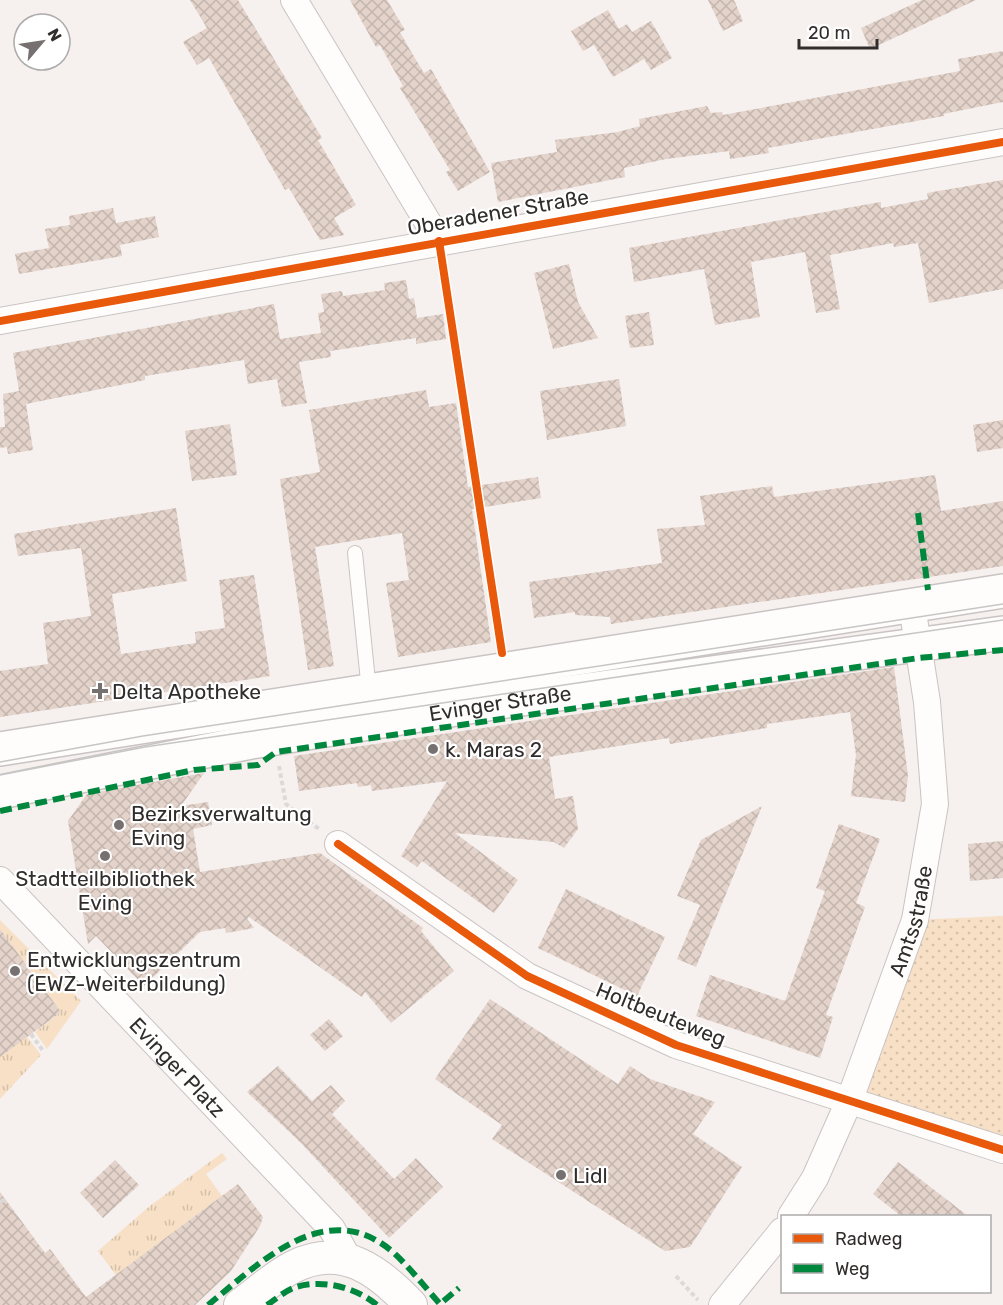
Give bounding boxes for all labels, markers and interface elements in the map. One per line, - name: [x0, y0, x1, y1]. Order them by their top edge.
- north arrow: [12, 12, 72, 72]
- scale bar: [799, 12, 877, 50]
- text: 20 m: [808, 22, 850, 44]
- text: N: [44, 25, 66, 45]
- street label: Oberadener Straße: [405, 184, 591, 240]
- place label: Delta Apotheke: [112, 679, 261, 704]
- street label: Evinger Straße: [427, 680, 573, 726]
- marker: Delta Apotheke: [93, 684, 107, 698]
- place label: k. Maras 2: [445, 737, 542, 762]
- marker: k. Maras 2: [426, 742, 440, 756]
- place label: Bezirksverwaltung Eving: [131, 801, 312, 850]
- marker: Bezirksverwaltung Eving: [112, 818, 126, 832]
- marker: Stadtteilbibliothek Eving: [98, 849, 112, 863]
- street label: Amtsstraße: [883, 863, 937, 980]
- place label: Stadtteilbibliothek Eving: [15, 866, 195, 915]
- place label: Entwicklungszentrum (EWZ-Weiterbildung): [27, 947, 241, 996]
- marker: Entwicklungszentrum (EWZ-Weiterbildung): [8, 964, 22, 978]
- street label: Holtbeuteweg: [592, 977, 730, 1051]
- street label: Evinger Platz: [125, 1012, 231, 1122]
- place label: Lidl: [573, 1163, 608, 1188]
- marker: Lidl: [554, 1168, 568, 1182]
- legend: [781, 1215, 991, 1293]
- text: Radweg: [835, 1228, 902, 1250]
- text: Weg: [835, 1258, 870, 1280]

